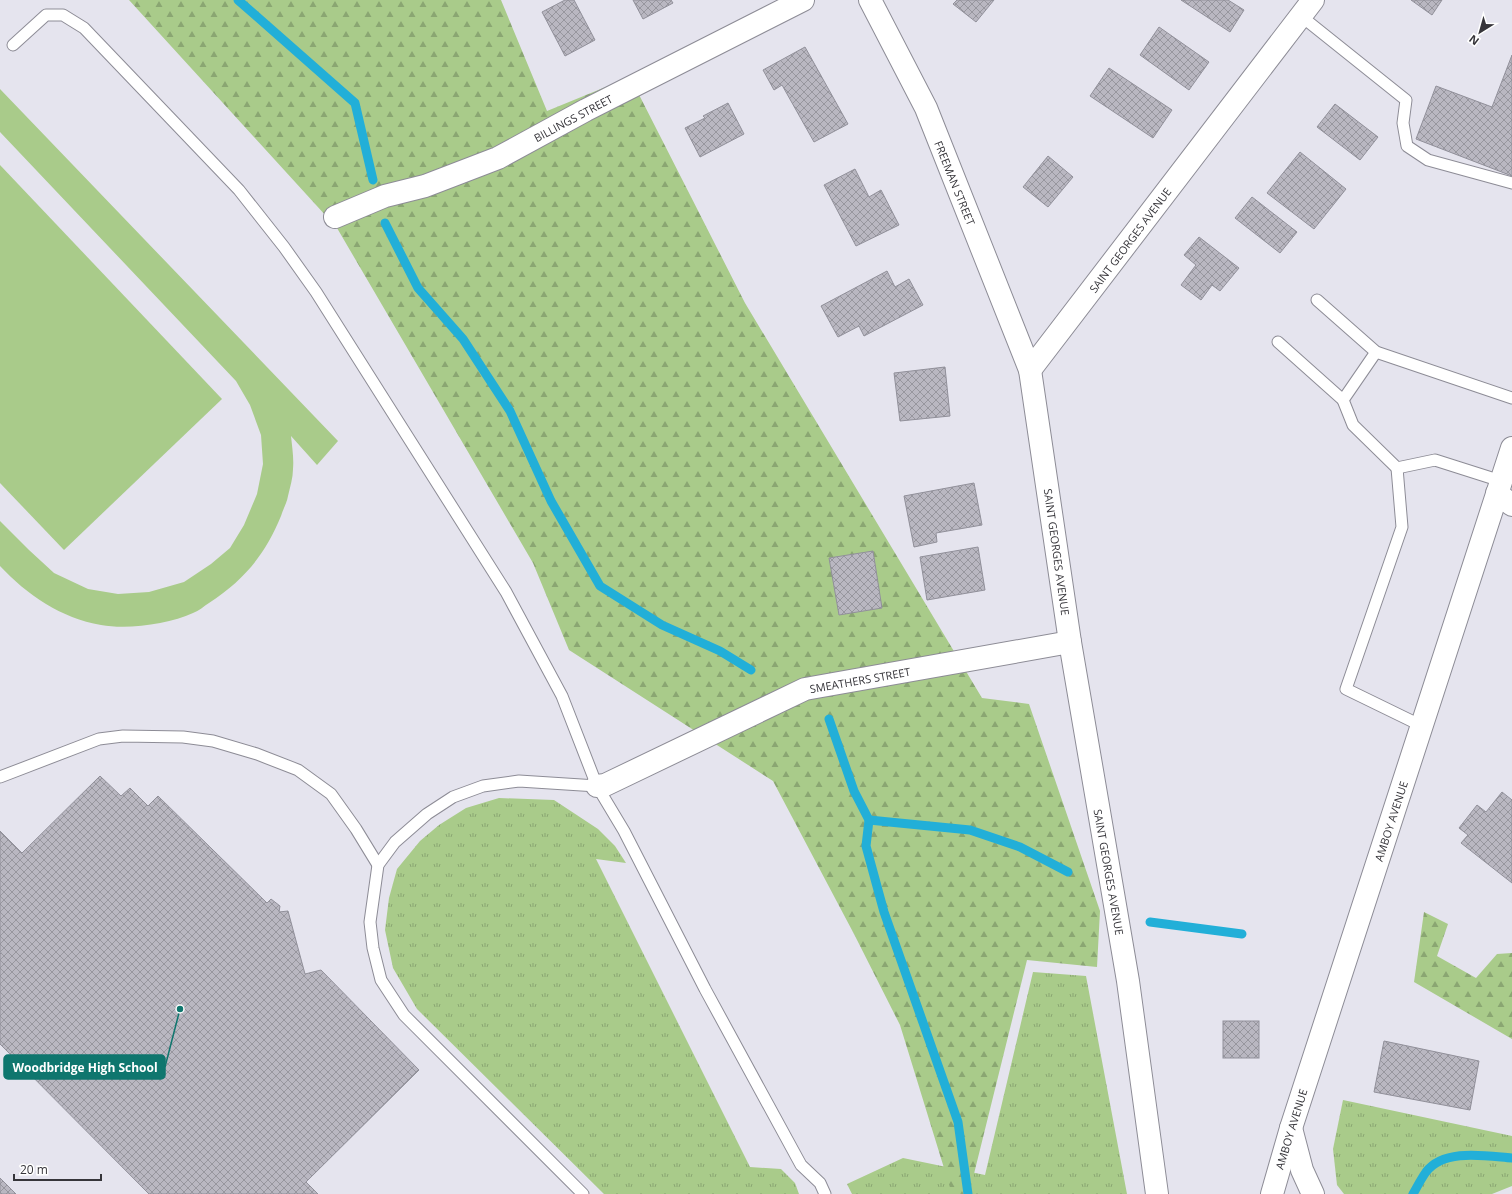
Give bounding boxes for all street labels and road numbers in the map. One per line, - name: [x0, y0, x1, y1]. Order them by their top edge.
- street label: BILLINGS STREET: [531, 91, 615, 145]
- street label: FREEMAN STREET: [931, 139, 979, 227]
- street label: SAINT GEORGES AVENUE: [1086, 184, 1174, 296]
- street label: SAINT GEORGES AVENUE: [1041, 488, 1073, 616]
- street label: SMEATHERS STREET: [808, 664, 912, 696]
- street label: AMBOY AVENUE: [1371, 779, 1411, 863]
- street label: SAINT GEORGES AVENUE: [1091, 808, 1127, 936]
- street label: AMBOY AVENUE: [1272, 1087, 1310, 1171]

